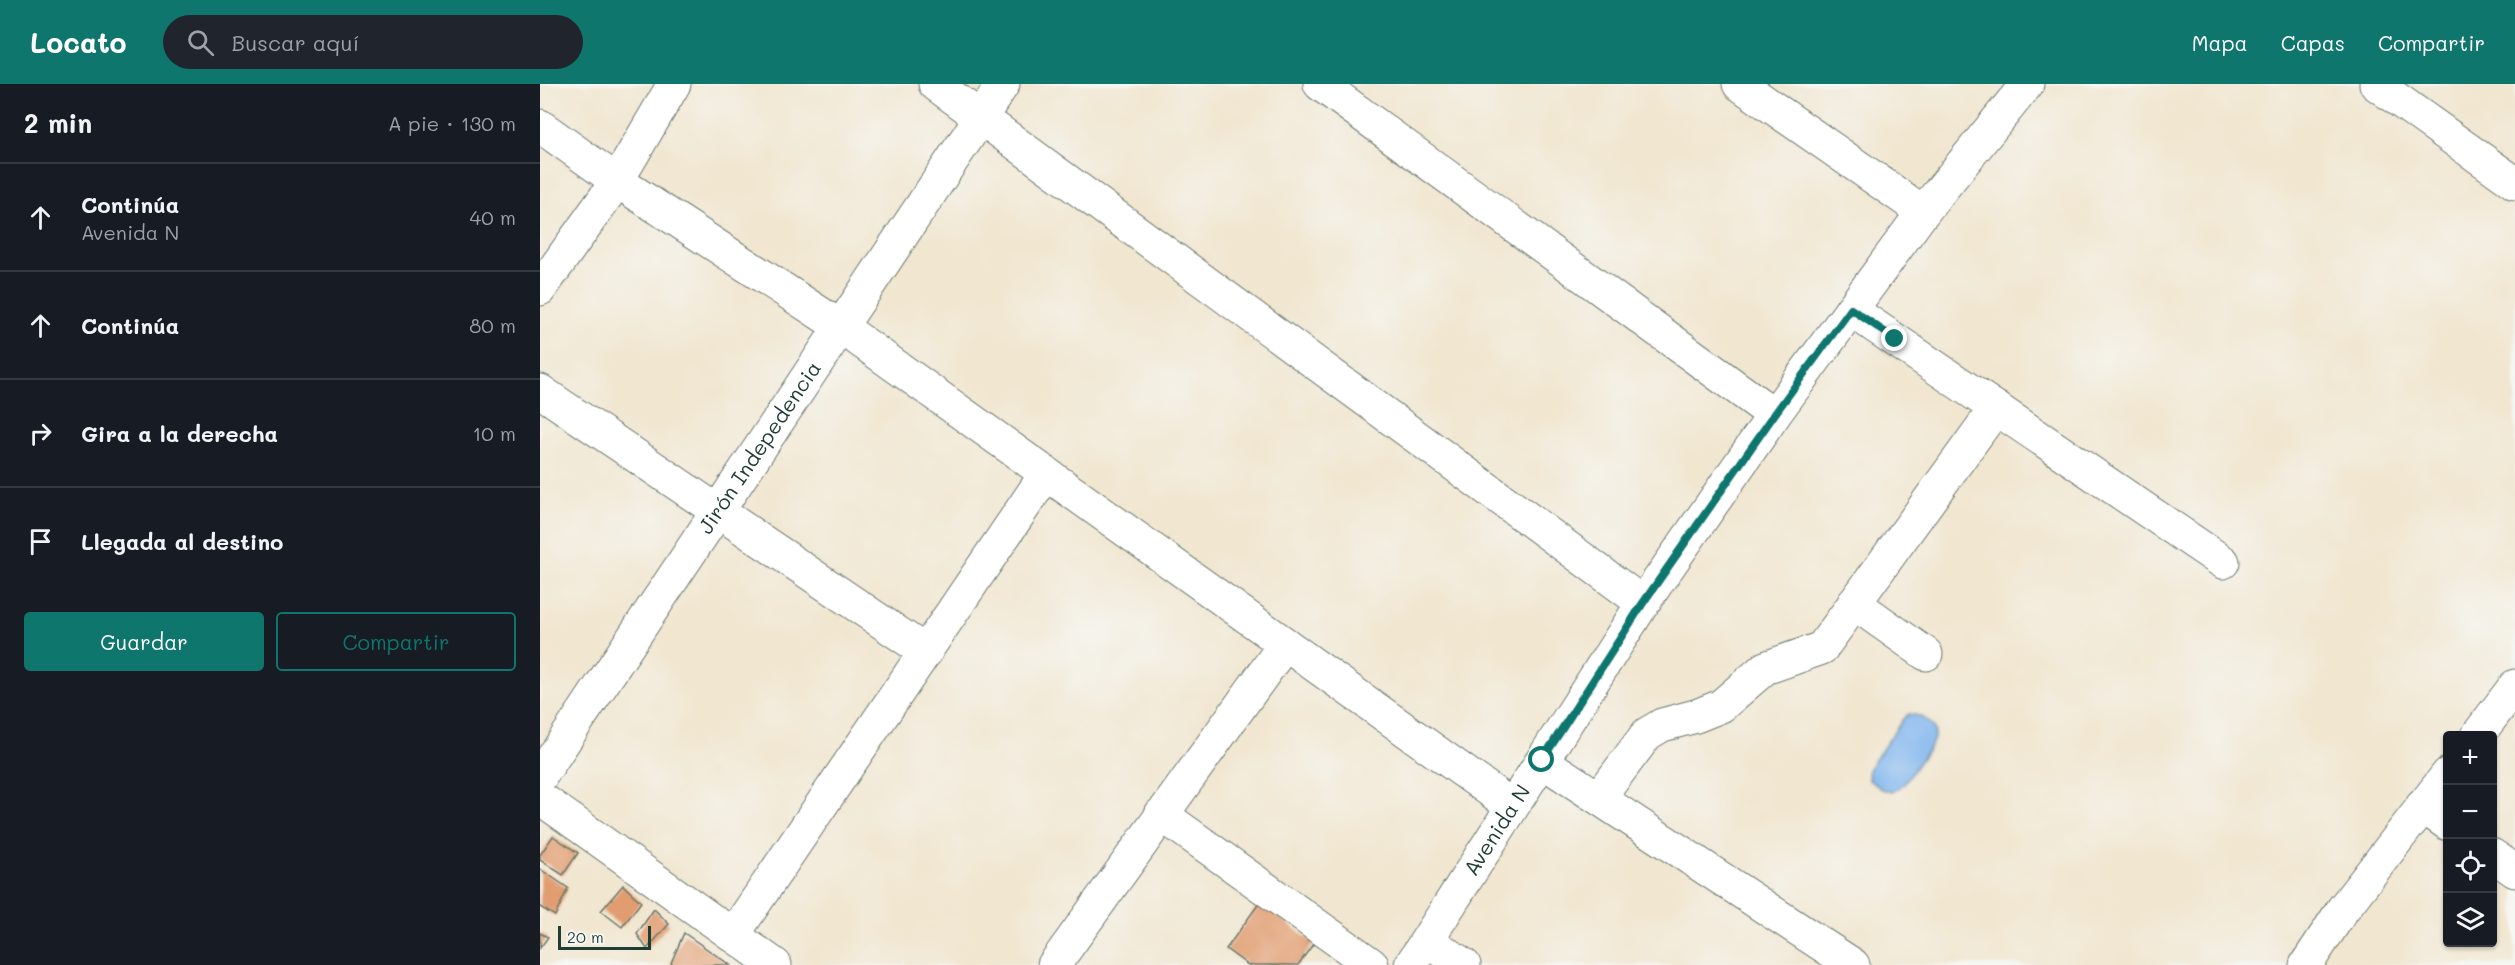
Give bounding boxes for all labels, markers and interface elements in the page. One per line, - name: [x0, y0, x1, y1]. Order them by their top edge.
- search box: [163, 15, 583, 69]
- text: Locato: [30, 24, 127, 60]
- icon: search: [184, 26, 217, 59]
- text: Buscar aquí: [232, 28, 359, 57]
- text: Mapa: [2192, 29, 2248, 56]
- text: Capas: [2281, 29, 2345, 56]
- text: Compartir: [2378, 29, 2485, 56]
- text: 2 min: [24, 106, 92, 140]
- text: A pie · 130 m: [388, 110, 516, 136]
- text: Continúa: [81, 190, 179, 219]
- icon: ahead: [24, 201, 57, 234]
- text: 40 m: [470, 204, 516, 230]
- text: Avenida N: [81, 219, 179, 245]
- icon: ahead: [24, 309, 57, 342]
- text: Continúa: [81, 311, 179, 340]
- text: 80 m: [469, 312, 516, 338]
- route end: [1881, 325, 1907, 351]
- street label: Jirón Indepedencia: [691, 355, 826, 539]
- icon: right: [24, 417, 57, 450]
- text: Gira a la derecha: [81, 419, 278, 448]
- text: 10 m: [472, 420, 516, 446]
- icon: arrive: [24, 525, 57, 558]
- text: Llegada al destino: [81, 527, 283, 556]
- button: Guardar: [24, 612, 264, 671]
- button: Compartir: [276, 612, 516, 671]
- map controls: [2443, 731, 2497, 947]
- button: +: [2443, 731, 2497, 785]
- route start: [1528, 746, 1554, 772]
- street label: Avenida N: [1457, 779, 1535, 880]
- button: −: [2443, 785, 2497, 839]
- button: locate: [2443, 839, 2497, 893]
- button: layers: [2443, 893, 2497, 947]
- scale bar: [558, 923, 651, 950]
- text: 20 m: [567, 926, 604, 947]

